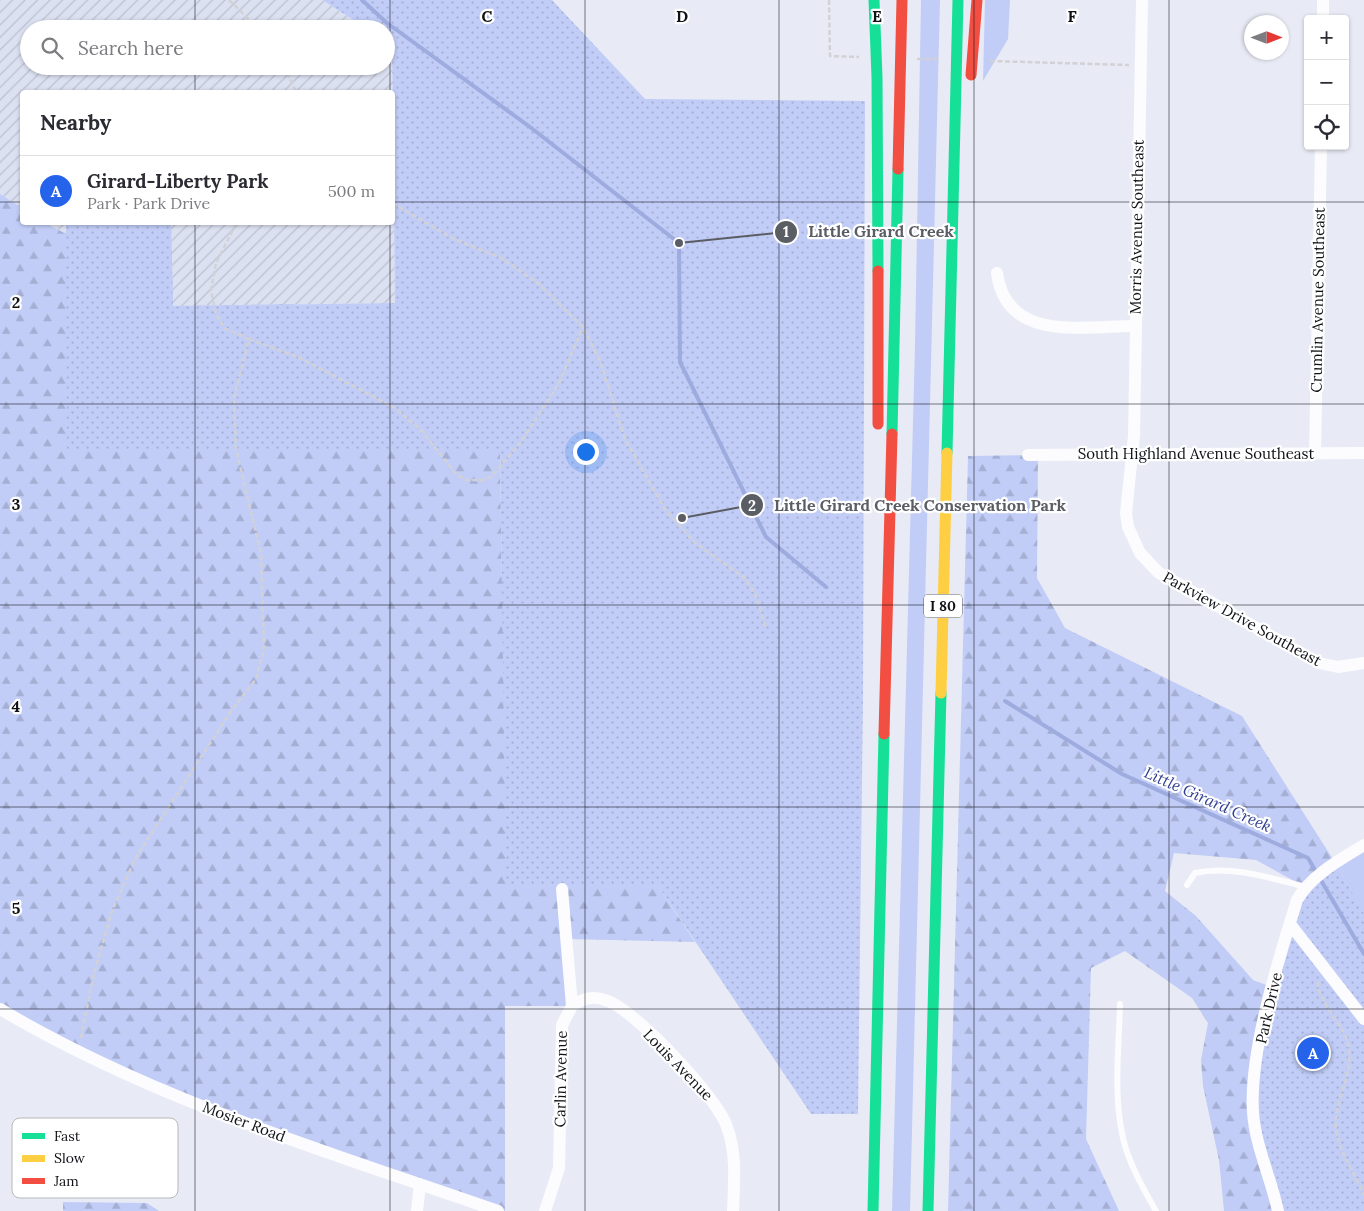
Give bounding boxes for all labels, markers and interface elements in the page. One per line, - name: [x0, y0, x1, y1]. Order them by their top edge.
- text: C: [481, 6, 493, 26]
- text: D: [676, 6, 688, 26]
- text: E: [872, 6, 882, 26]
- text: F: [1067, 6, 1077, 26]
- north arrow: [1244, 15, 1289, 60]
- map controls: [1304, 15, 1349, 150]
- button: +: [1304, 15, 1349, 60]
- search box: [20, 20, 395, 75]
- icon: search: [38, 34, 66, 62]
- text: Search here: [78, 36, 184, 60]
- button: −: [1304, 60, 1349, 105]
- button: locate: [1304, 105, 1349, 150]
- text: Nearby: [40, 109, 111, 136]
- street label: Morris Avenue Southeast: [1125, 139, 1148, 315]
- text: Girard-Liberty Park: [87, 169, 268, 193]
- text: A: [51, 181, 61, 201]
- text: 500 m: [328, 181, 375, 201]
- text: Park · Park Drive: [87, 193, 210, 213]
- street label: Crumlin Avenue Southeast: [1306, 207, 1329, 393]
- callout: Little Girard Creek: [773, 216, 964, 247]
- text: Little Girard Creek: [808, 221, 954, 241]
- text: 1: [783, 222, 789, 241]
- text: 2: [12, 292, 20, 312]
- your location: [573, 439, 599, 465]
- street label: South Highland Avenue Southeast: [1078, 444, 1315, 463]
- callout: Little Girard Creek Conservation Park: [739, 490, 1076, 521]
- text: 3: [12, 494, 21, 514]
- text: Little Girard Creek Conservation Park: [774, 495, 1066, 515]
- text: 2: [748, 496, 756, 515]
- street label: Parkview Drive Southeast: [1160, 567, 1325, 670]
- road number: I 80: [924, 594, 962, 618]
- text: 4: [12, 696, 21, 716]
- water label: Little Girard Creek: [1141, 762, 1275, 836]
- text: 5: [12, 898, 21, 918]
- street label: Park Drive: [1251, 970, 1286, 1045]
- street label: Louis Avenue: [639, 1025, 717, 1104]
- street label: Carlin Avenue: [550, 1030, 571, 1128]
- pin: A: [1297, 1034, 1329, 1072]
- street label: Mosier Road: [200, 1097, 288, 1146]
- legend: [12, 1118, 178, 1198]
- text: Fast: [54, 1127, 81, 1145]
- text: Slow: [54, 1149, 86, 1167]
- text: Jam: [53, 1172, 79, 1190]

